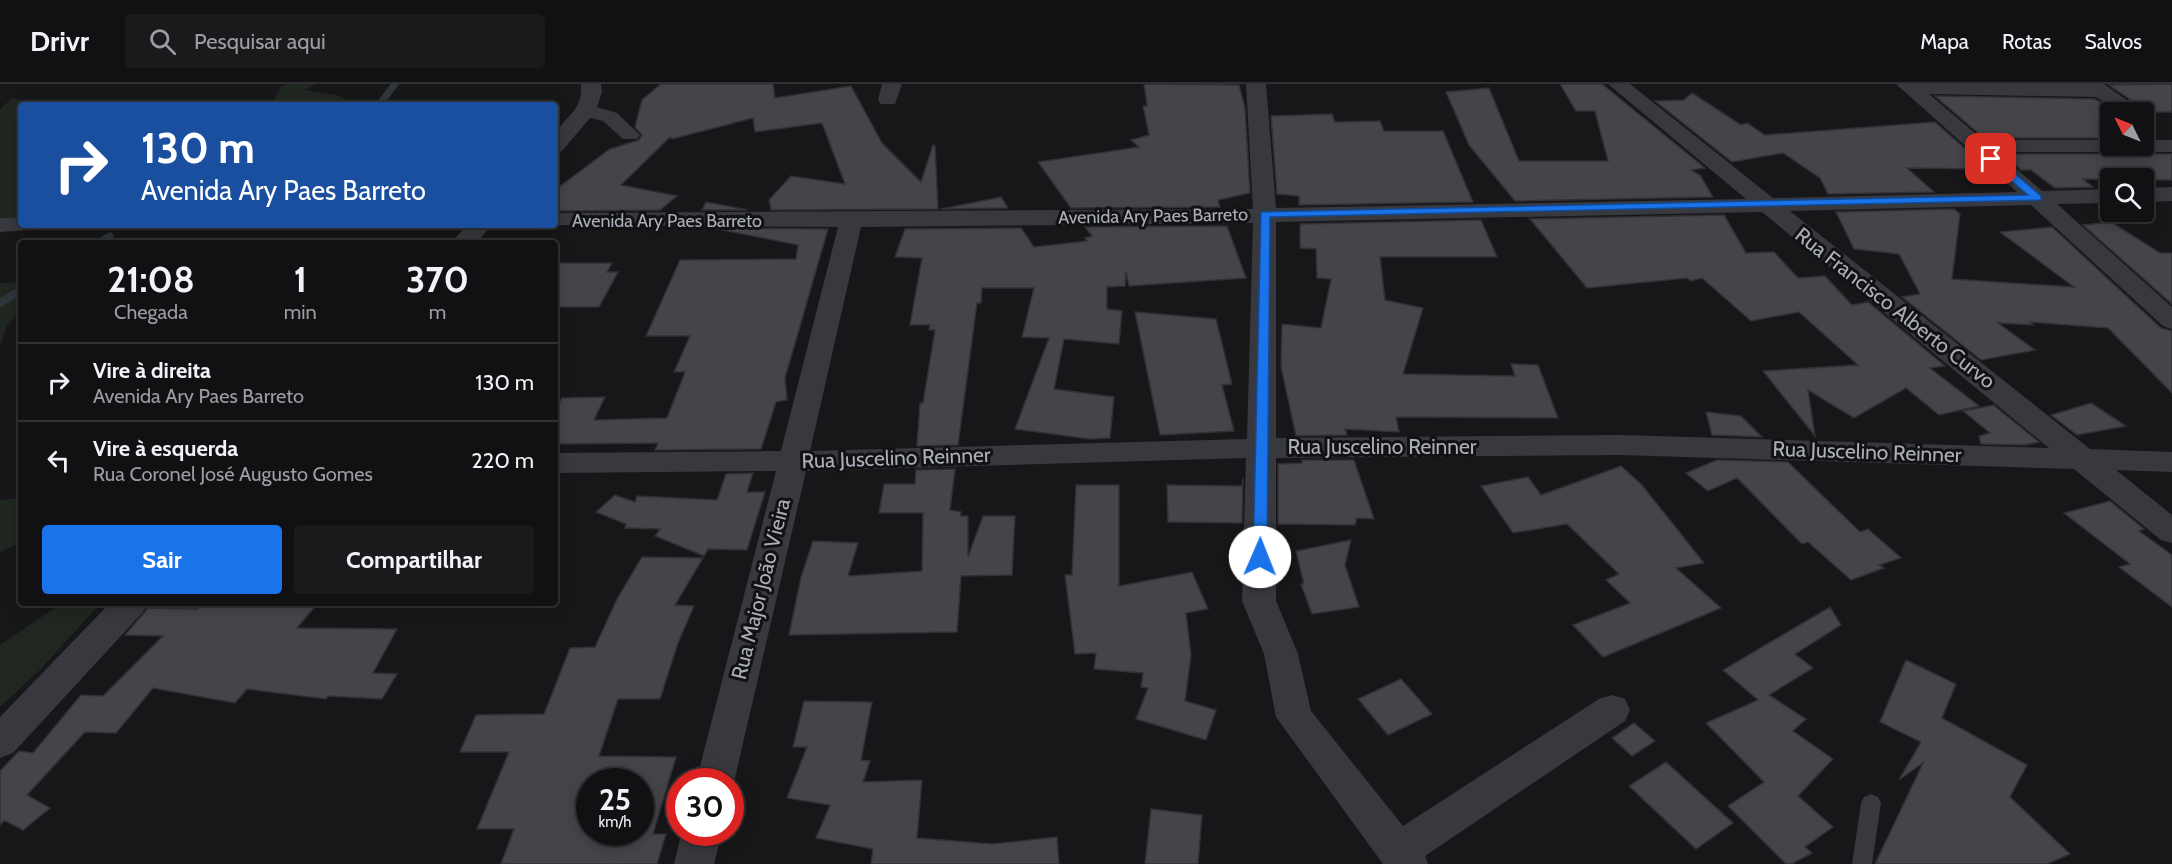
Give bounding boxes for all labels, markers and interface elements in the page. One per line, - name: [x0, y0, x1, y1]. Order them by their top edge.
- search box: [125, 14, 545, 68]
- text: Drivr: [30, 24, 89, 58]
- icon: search: [146, 25, 179, 58]
- text: Pesquisar aqui: [194, 28, 326, 55]
- text: Mapa: [1920, 29, 1969, 54]
- text: Rotas: [2002, 29, 2051, 54]
- text: Salvos: [2084, 29, 2142, 54]
- north arrow: [2100, 102, 2154, 156]
- map controls: [2100, 102, 2154, 222]
- text: 130 m: [141, 122, 255, 174]
- icon: right: [42, 126, 120, 204]
- pin: [1965, 133, 2016, 184]
- icon: arrive: [1974, 142, 2007, 175]
- button: search: [2100, 168, 2154, 222]
- text: Avenida Ary Paes Barreto: [141, 174, 426, 207]
- street label: Avenida Ary Paes Barreto: [1058, 203, 1248, 229]
- street label: Avenida Ary Paes Barreto: [572, 210, 762, 232]
- street label: Rua Francisco Alberto Curvo: [1790, 222, 2000, 393]
- text: 21:08: [107, 257, 195, 301]
- text: 1: [294, 257, 307, 301]
- text: 370: [406, 257, 469, 301]
- text: Chegada: [114, 300, 188, 324]
- text: min: [284, 300, 317, 324]
- text: m: [429, 300, 446, 324]
- text: Vire à direita: [93, 357, 211, 384]
- icon: right: [42, 366, 75, 399]
- text: 130 m: [475, 369, 534, 396]
- text: Avenida Ary Paes Barreto: [93, 384, 304, 408]
- street label: Rua Juscelino Reinner: [1288, 434, 1477, 459]
- text: Vire à esquerda: [93, 435, 238, 462]
- street label: Rua Juscelino Reinner: [1772, 436, 1962, 467]
- street label: Rua Juscelino Reinner: [801, 442, 991, 473]
- icon: left: [42, 444, 75, 477]
- text: 220 m: [471, 447, 534, 474]
- text: Rua Coronel José Augusto Gomes: [93, 462, 373, 486]
- street label: Rua Major João Vieira: [726, 496, 796, 682]
- button: Sair: [42, 525, 282, 594]
- button: Compartilhar: [294, 525, 534, 594]
- position arrow: [1228, 525, 1292, 589]
- speed limit sign: 30: [666, 768, 744, 846]
- text: 25: [599, 781, 631, 818]
- text: km/h: [599, 813, 631, 831]

